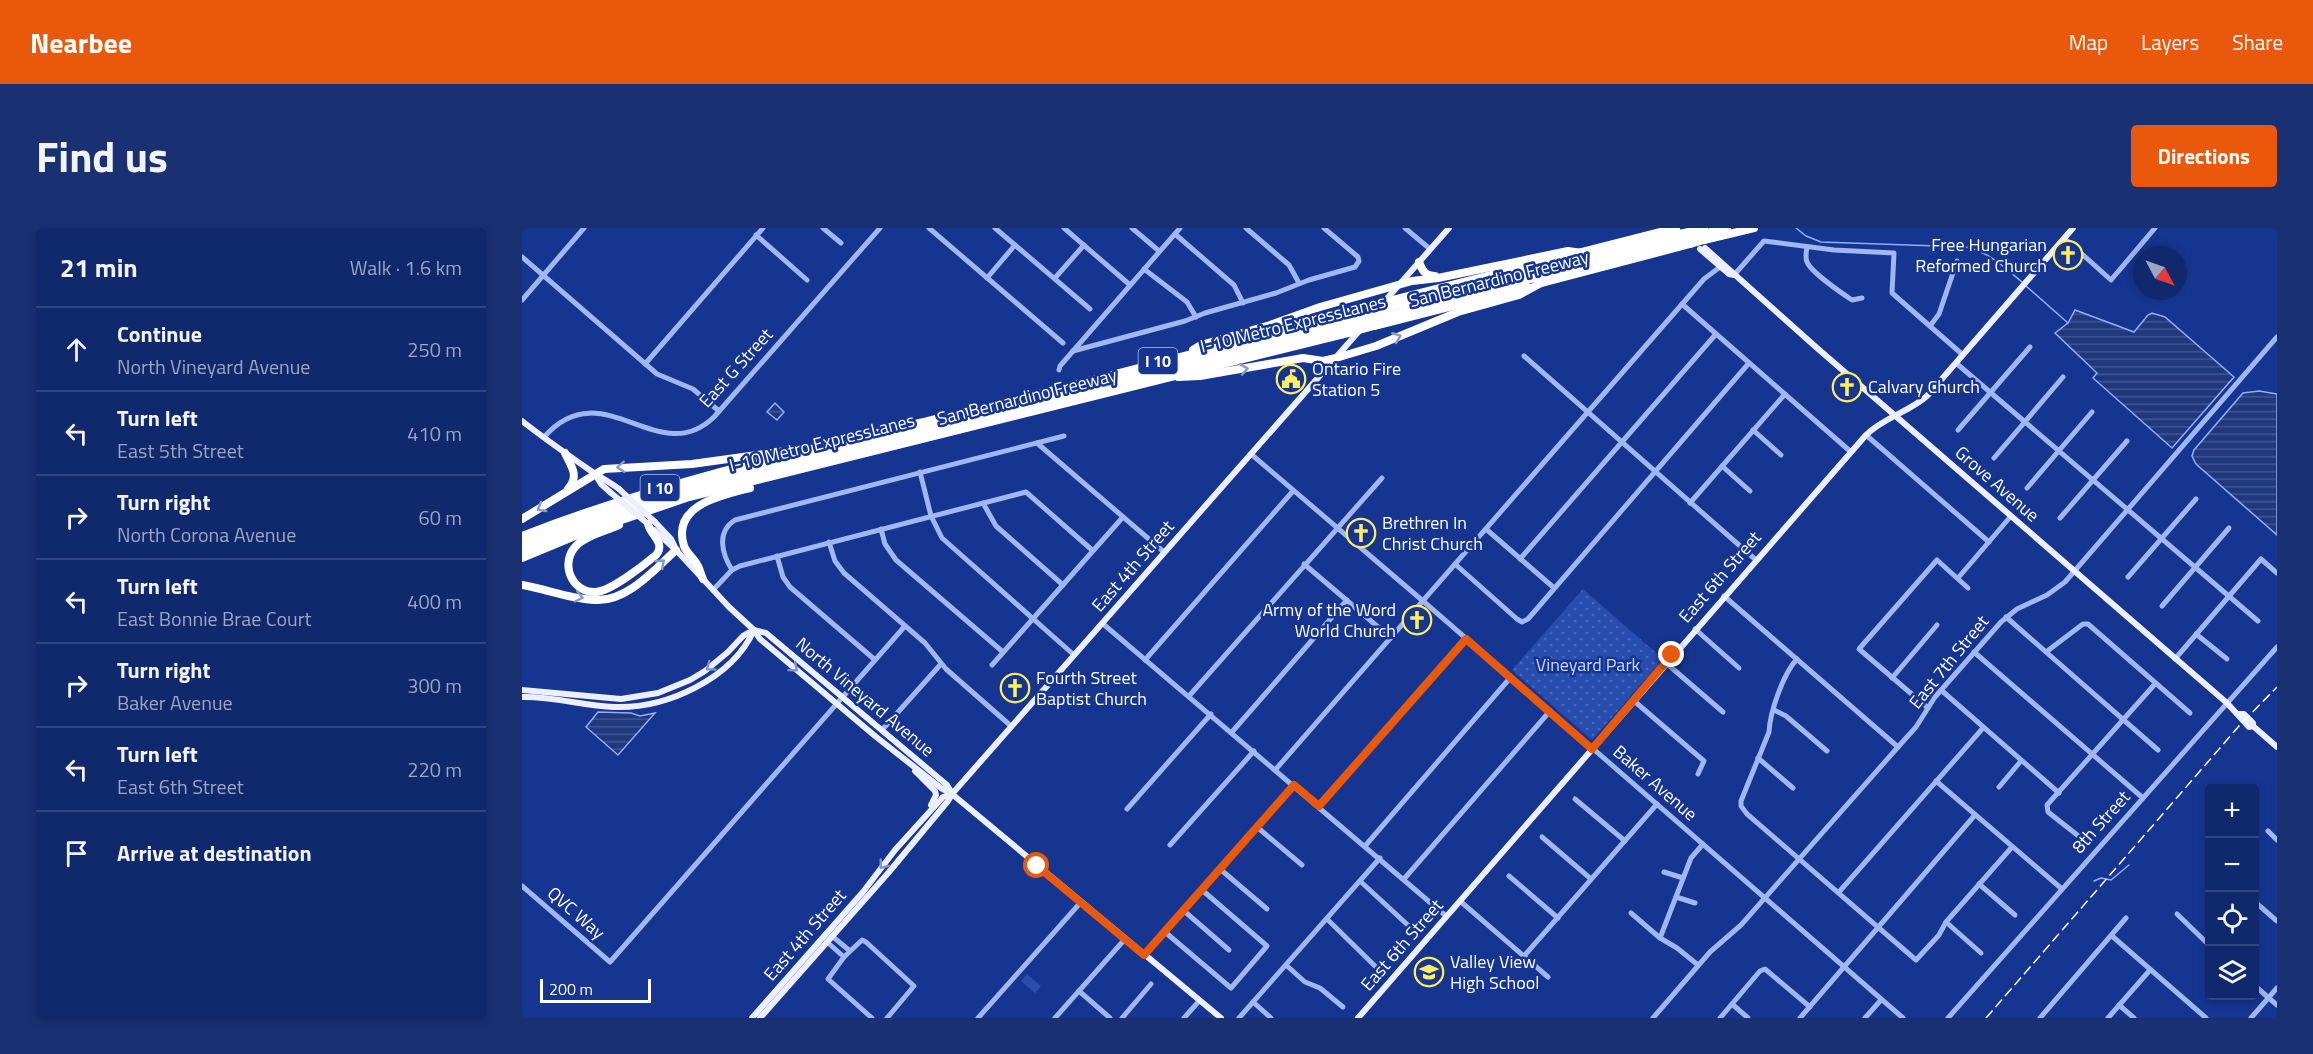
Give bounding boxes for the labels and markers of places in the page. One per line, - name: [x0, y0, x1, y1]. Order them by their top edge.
- place label: Free Hungarian Reformed Church: [1915, 231, 2047, 279]
- church icon: Free Hungarian Reformed Church: [2052, 239, 2084, 271]
- place label: Ontario Fire Station 5: [1312, 355, 1401, 403]
- public building icon: Ontario Fire Station 5: [1275, 363, 1307, 395]
- church icon: Calvary Church: [1831, 371, 1863, 403]
- place label: Calvary Church: [1868, 373, 1980, 400]
- place label: Brethren In Christ Church: [1382, 509, 1483, 557]
- church icon: Brethren In Christ Church: [1345, 517, 1377, 549]
- place label: Army of the Word World Church: [1262, 596, 1396, 644]
- church icon: Army of the Word World Church: [1401, 604, 1433, 636]
- place label: Fourth Street Baptist Church: [1036, 664, 1147, 712]
- church icon: Fourth Street Baptist Church: [999, 672, 1031, 704]
- place label: Valley View High School: [1450, 948, 1539, 996]
- school or university icon: Valley View High School: [1413, 956, 1445, 988]

